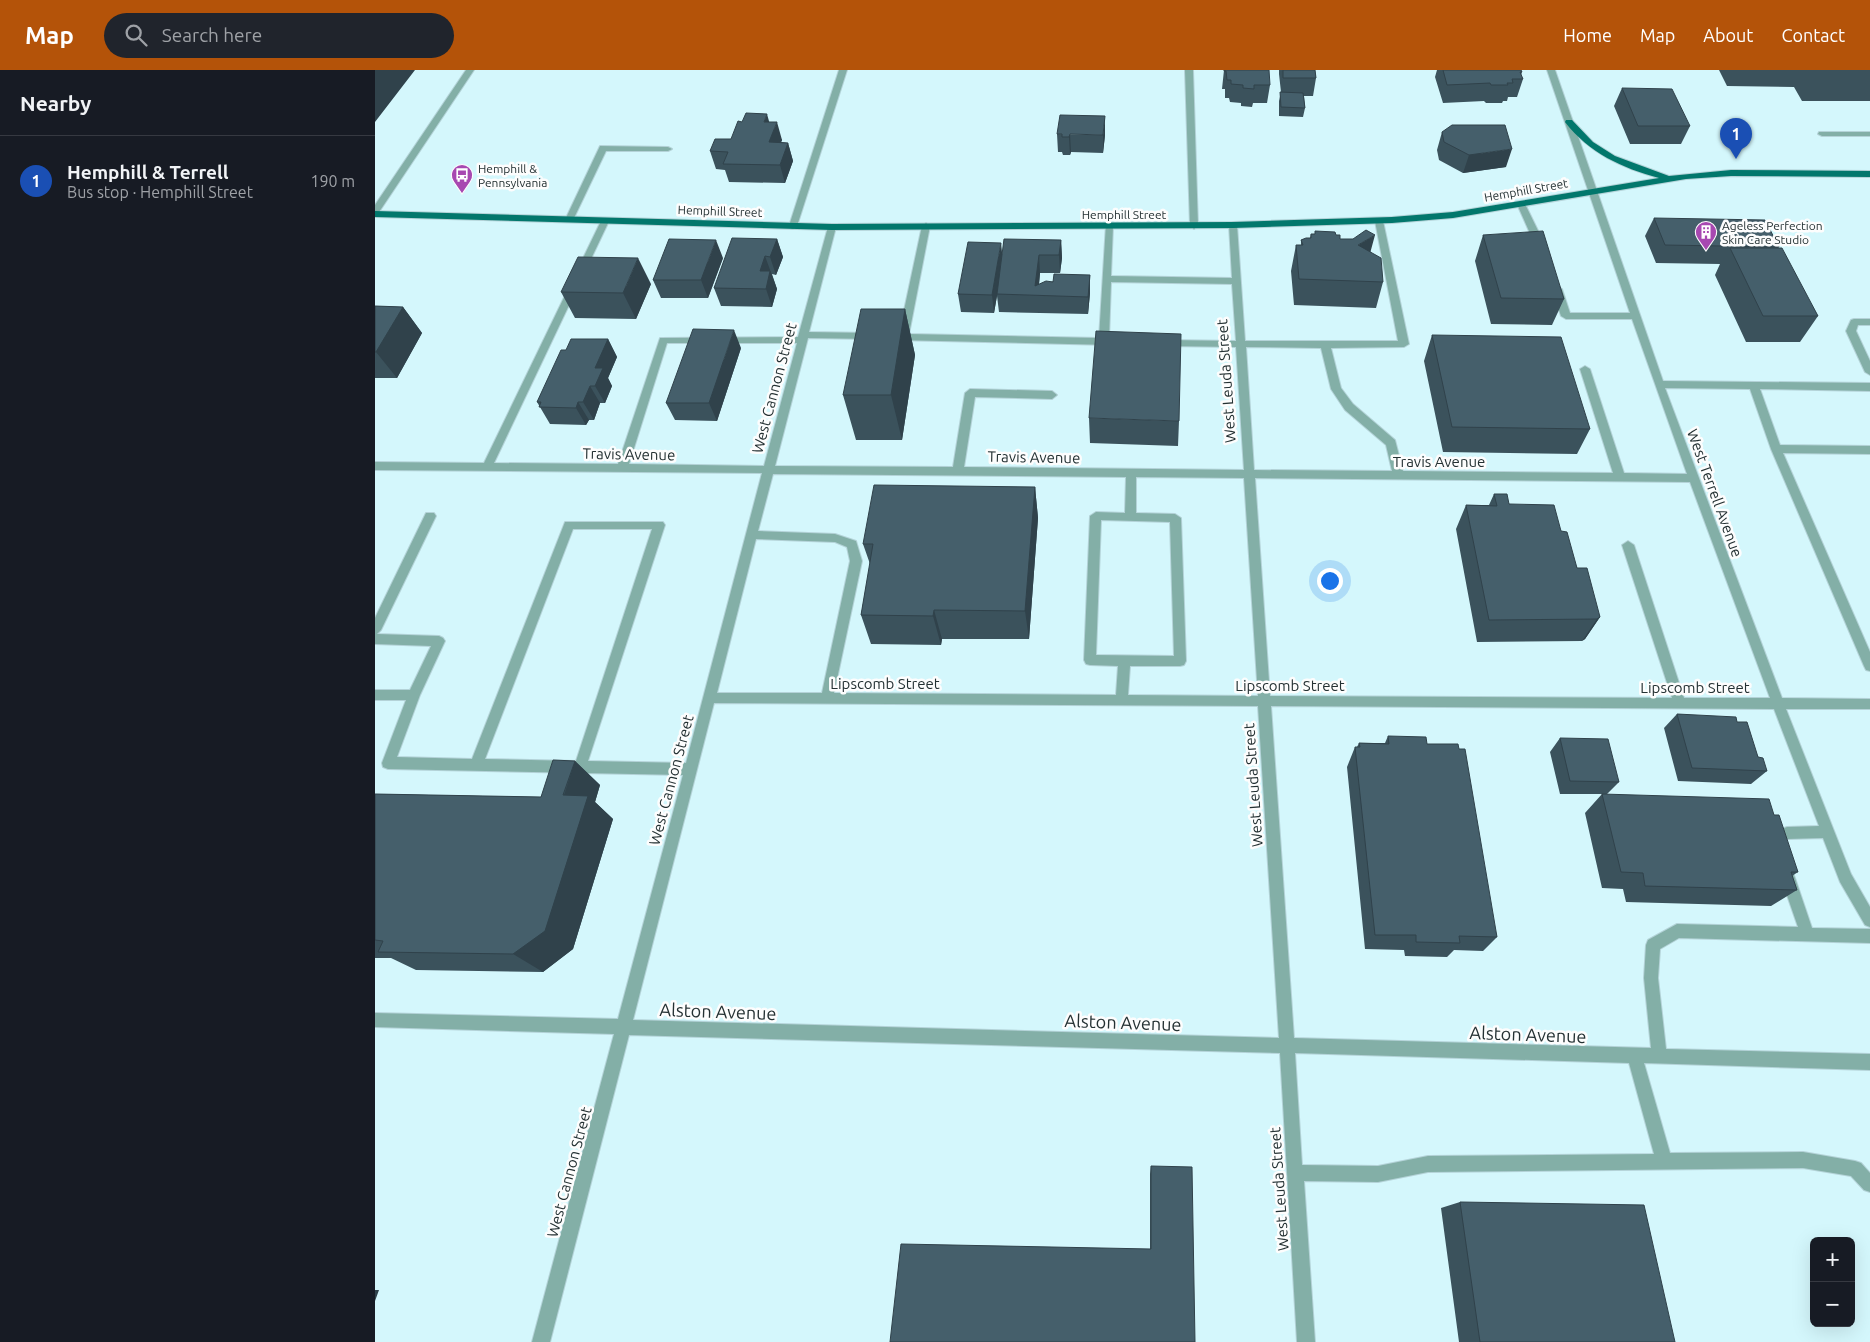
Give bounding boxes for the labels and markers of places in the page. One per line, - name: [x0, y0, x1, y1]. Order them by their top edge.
- pin: 1: [1720, 118, 1752, 159]
- place label: Hemphill & Pennsylvania: [478, 162, 547, 189]
- bus stop icon: Hemphill & Pennsylvania: [450, 163, 474, 194]
- place label: Ageless Perfection Skin Care Studio: [1722, 219, 1823, 246]
- building icon: Ageless Perfection Skin Care Studio: [1694, 220, 1718, 251]

